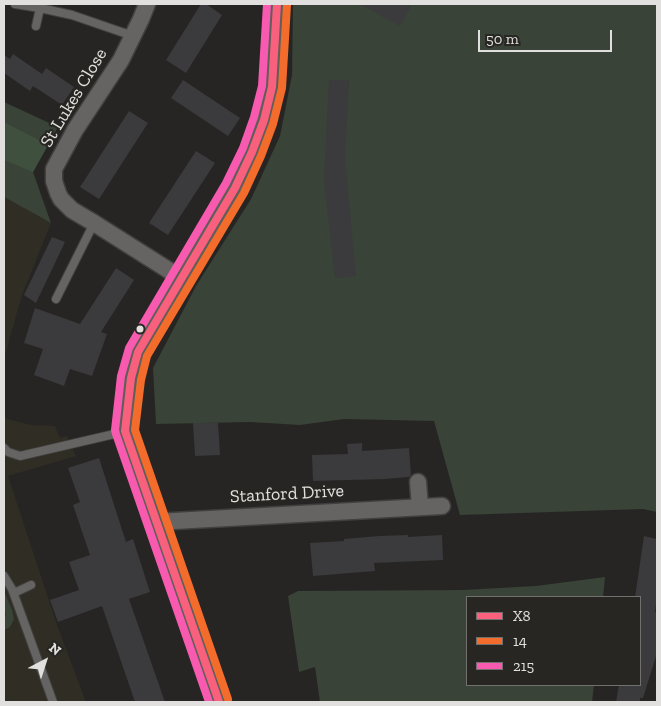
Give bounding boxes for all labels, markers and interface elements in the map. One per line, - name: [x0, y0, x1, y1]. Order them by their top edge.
- scale bar: [481, 20, 615, 52]
- text: 50 m: [486, 30, 519, 48]
- street label: St Lukes Close: [36, 45, 112, 151]
- unlabelled marker: [135, 324, 145, 334]
- street label: Stanford Drive: [229, 480, 345, 508]
- legend: [466, 596, 641, 686]
- text: X8: [513, 607, 531, 625]
- text: 14: [513, 632, 527, 650]
- north arrow: [20, 636, 70, 686]
- text: N: [45, 639, 64, 659]
- text: 215: [513, 657, 534, 675]

